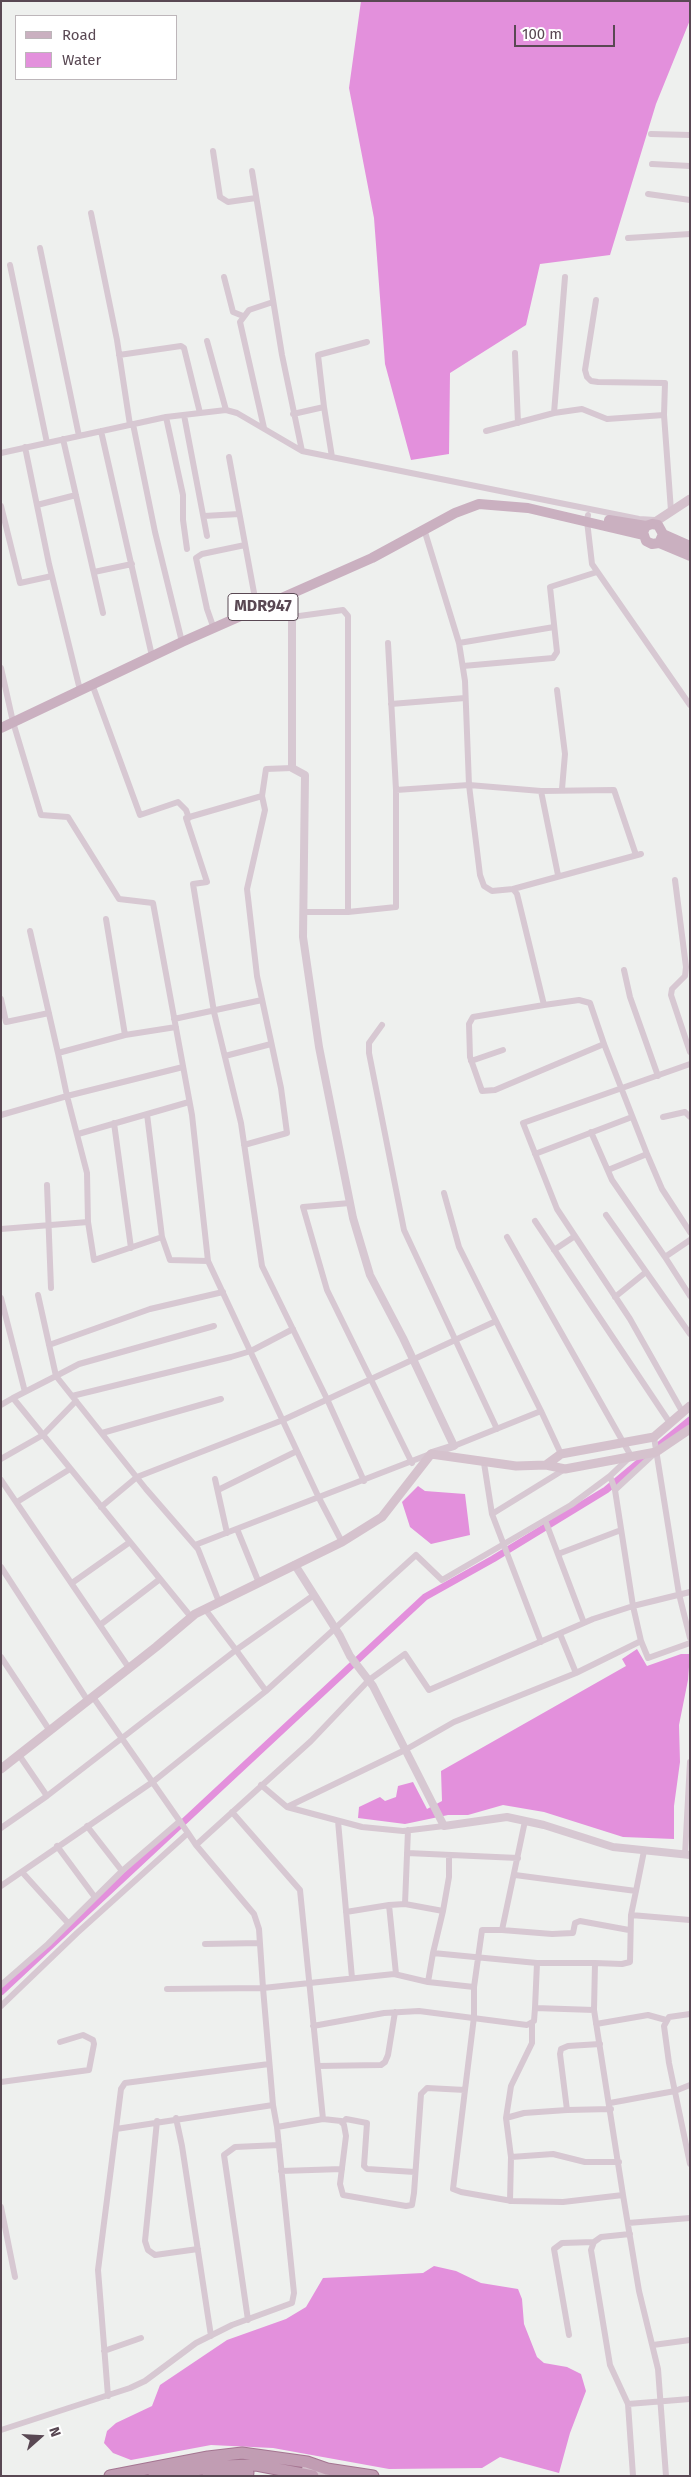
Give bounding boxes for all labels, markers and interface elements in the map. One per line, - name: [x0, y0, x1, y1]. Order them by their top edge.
- legend: [15, 15, 178, 80]
- scale bar: [516, 15, 617, 47]
- text: 100 m: [522, 25, 562, 43]
- text: Road: [62, 26, 97, 44]
- text: Water: [62, 51, 101, 69]
- road number: MDR947: [228, 594, 298, 620]
- north arrow: [15, 2412, 65, 2462]
- text: N: [45, 2425, 64, 2439]

